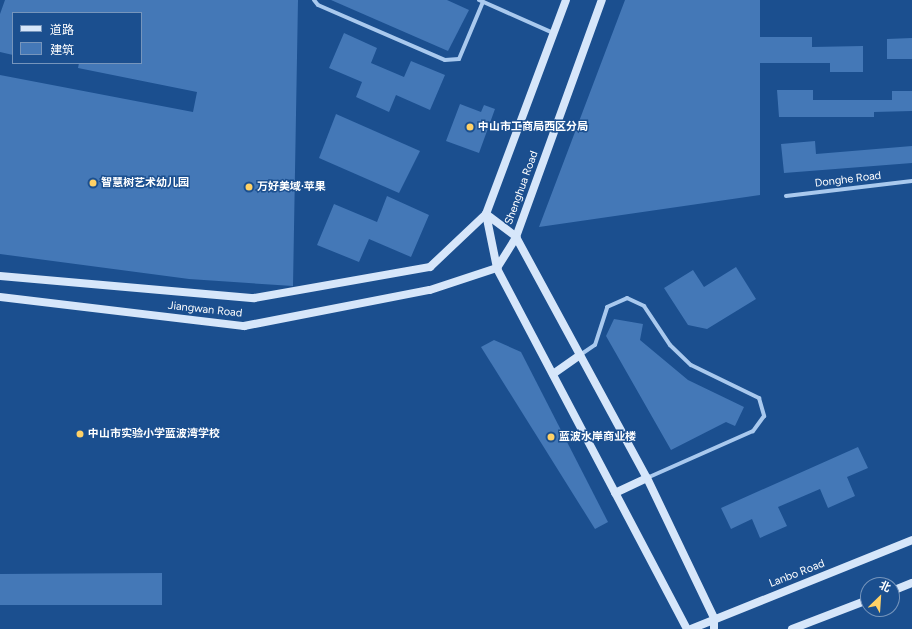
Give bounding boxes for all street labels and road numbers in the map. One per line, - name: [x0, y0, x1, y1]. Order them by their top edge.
- street label: Shenghua Road: [503, 149, 541, 227]
- street label: Donghe Road: [814, 169, 882, 191]
- street label: Jiangwan Road: [167, 300, 243, 320]
- street label: Lanbo Road: [767, 557, 827, 591]

